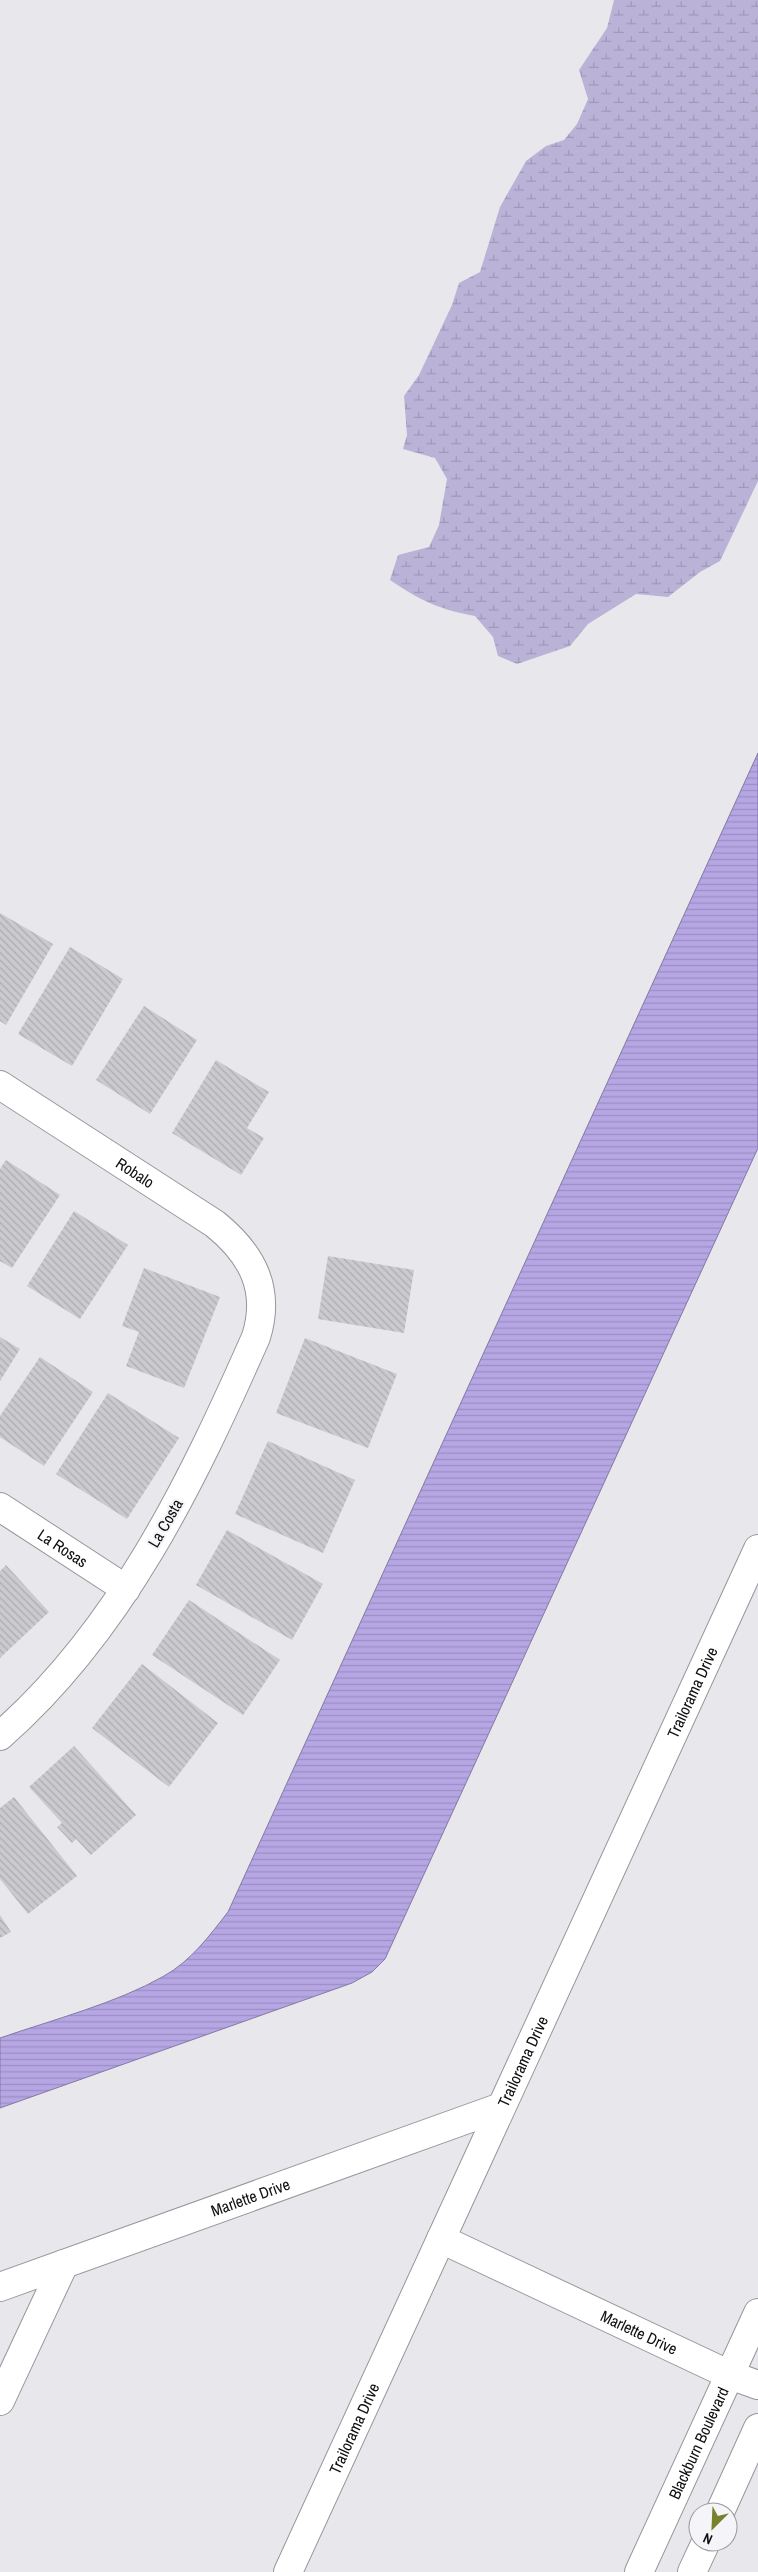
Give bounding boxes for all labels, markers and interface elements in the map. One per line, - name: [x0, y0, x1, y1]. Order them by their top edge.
- street label: Robalo: [112, 1152, 159, 1193]
- street label: La Costa: [142, 1494, 188, 1551]
- street label: La Rosas: [34, 1524, 92, 1572]
- street label: Trailorama Drive: [662, 1643, 723, 1742]
- street label: Trailorama Drive: [492, 2012, 553, 2110]
- street label: Marlette Drive: [208, 2173, 293, 2221]
- street label: Marlette Drive: [597, 2305, 681, 2360]
- street label: Trailorama Drive: [324, 2379, 384, 2478]
- street label: Blackburn Boulevard: [663, 2383, 734, 2503]
- north arrow: [688, 2502, 738, 2552]
- text: N: [700, 2529, 715, 2549]

